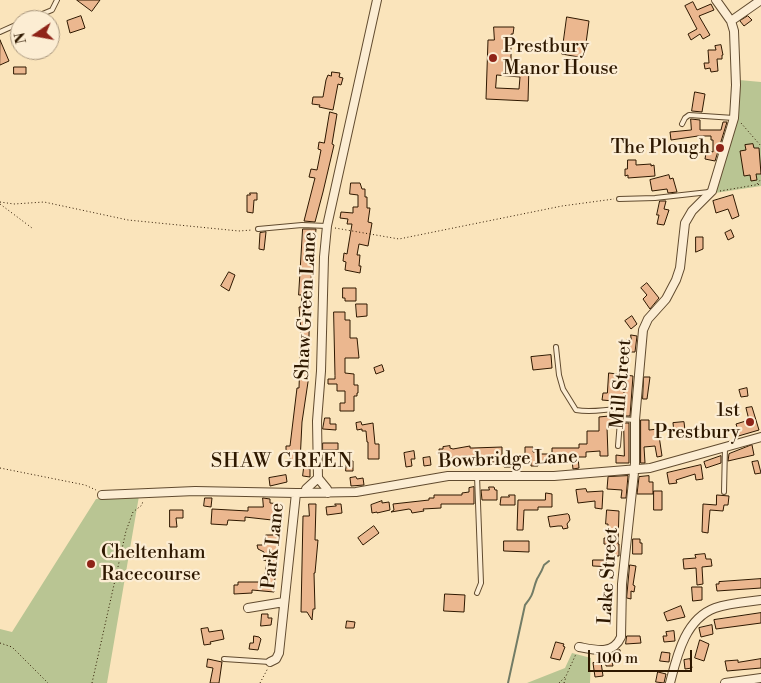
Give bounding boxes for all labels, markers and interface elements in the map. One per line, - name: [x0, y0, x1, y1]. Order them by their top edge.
- north arrow: [10, 10, 60, 60]
- text: N: [11, 31, 31, 45]
- place label: Prestbury Manor House: [503, 36, 618, 80]
- marker: Prestbury Manor House: [487, 52, 499, 64]
- place label: The Plough: [611, 137, 710, 159]
- marker: The Plough: [714, 142, 726, 154]
- street label: Shaw Green Lane: [292, 231, 322, 381]
- street label: Mill Street: [607, 338, 637, 430]
- place label: 1st Prestbury: [654, 400, 740, 444]
- marker: 1st Prestbury: [744, 416, 756, 428]
- street label: Bowbridge Lane: [438, 446, 578, 474]
- district label: SHAW GREEN: [209, 450, 355, 474]
- street label: Park Lane: [258, 502, 290, 590]
- street label: Lake Street: [594, 527, 624, 625]
- place label: Cheltenham Racecourse: [101, 542, 206, 586]
- marker: Cheltenham Racecourse: [85, 558, 97, 570]
- scale bar: [591, 640, 695, 672]
- text: 100 m: [596, 649, 638, 668]

